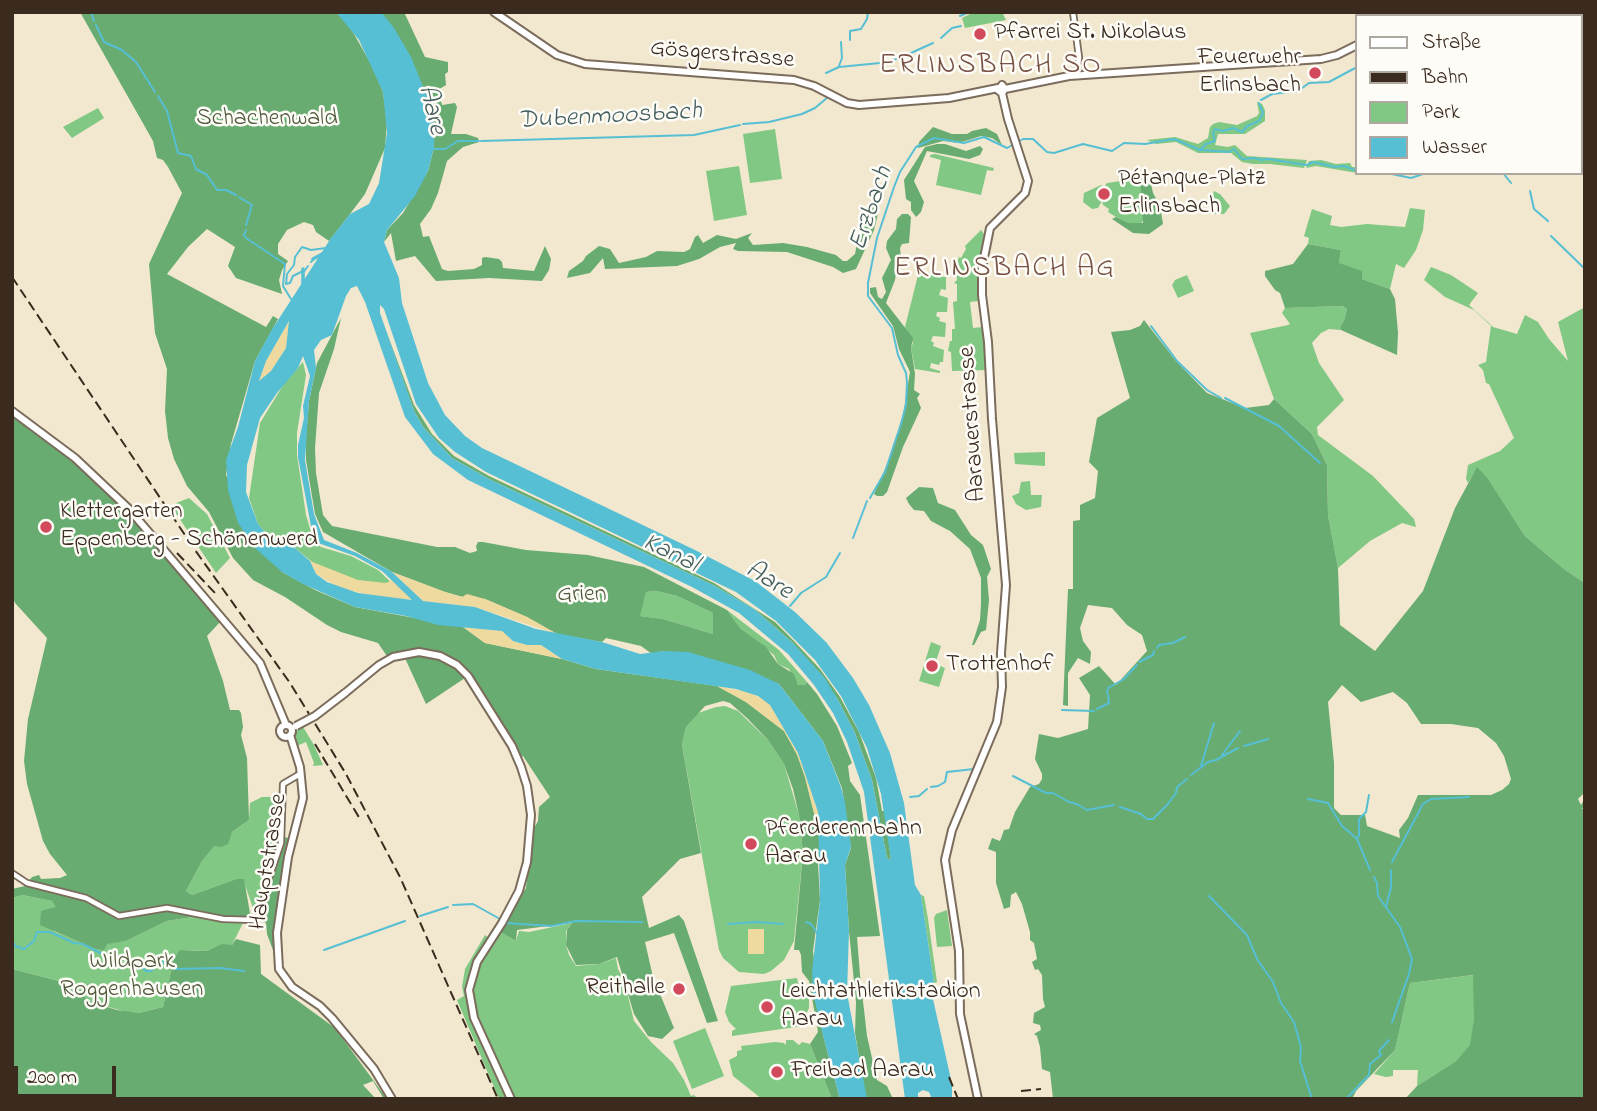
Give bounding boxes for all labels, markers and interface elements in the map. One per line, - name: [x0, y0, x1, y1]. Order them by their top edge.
- legend: [1356, 14, 1583, 175]
- place label: Pfarrei St. Nikolaus: [994, 20, 1187, 48]
- marker: Pfarrei St. Nikolaus: [972, 26, 988, 42]
- text: Straße: [1422, 28, 1481, 58]
- street label: Gösgerstrasse: [649, 35, 795, 77]
- place label: Feuerwehr Erlinsbach: [1198, 45, 1301, 101]
- district label: ERLINSBACH SO: [881, 50, 1101, 84]
- text: Bahn: [1422, 63, 1468, 93]
- marker: Feuerwehr Erlinsbach: [1307, 65, 1323, 81]
- water label: Aare: [409, 82, 451, 138]
- water label: Dubenmoosbach: [517, 98, 703, 138]
- text: Park: [1422, 98, 1460, 128]
- park label: Schachenwald: [196, 106, 338, 134]
- text: Wasser: [1422, 133, 1487, 163]
- water label: Erzbach: [844, 163, 902, 255]
- place label: Pétanque-Platz Erlinsbach: [1118, 166, 1265, 222]
- marker: Pétanque-Platz Erlinsbach: [1096, 186, 1112, 202]
- district label: ERLINSBACH AG: [896, 253, 1114, 287]
- street label: Aarauerstrasse: [954, 345, 994, 503]
- place label: Klettergarten Eppenberg - Schönenwerd: [60, 499, 318, 555]
- marker: Klettergarten Eppenberg - Schönenwerd: [38, 519, 54, 535]
- water label: Kanal: [637, 528, 703, 582]
- water label: Aare: [739, 556, 797, 608]
- park label: Grien: [557, 582, 607, 610]
- place label: Trottenhof: [946, 652, 1053, 680]
- marker: Trottenhof: [924, 658, 940, 674]
- street label: Hauptstrasse: [245, 792, 295, 932]
- place label: Pferderennbahn Aarau: [765, 816, 922, 872]
- marker: Pferderennbahn Aarau: [743, 836, 759, 852]
- park label: Wildpark Roggenhausen: [61, 949, 203, 1005]
- place label: Reithalle: [585, 975, 665, 1003]
- place label: Leichtathletikstadion Aarau: [781, 979, 981, 1035]
- marker: Reithalle: [671, 981, 687, 997]
- marker: Leichtathletikstadion Aarau: [759, 999, 775, 1015]
- scale bar: [18, 1052, 119, 1096]
- place label: Freibad Aarau: [791, 1058, 934, 1086]
- text: 200 m: [27, 1063, 77, 1093]
- marker: Freibad Aarau: [769, 1064, 785, 1080]

